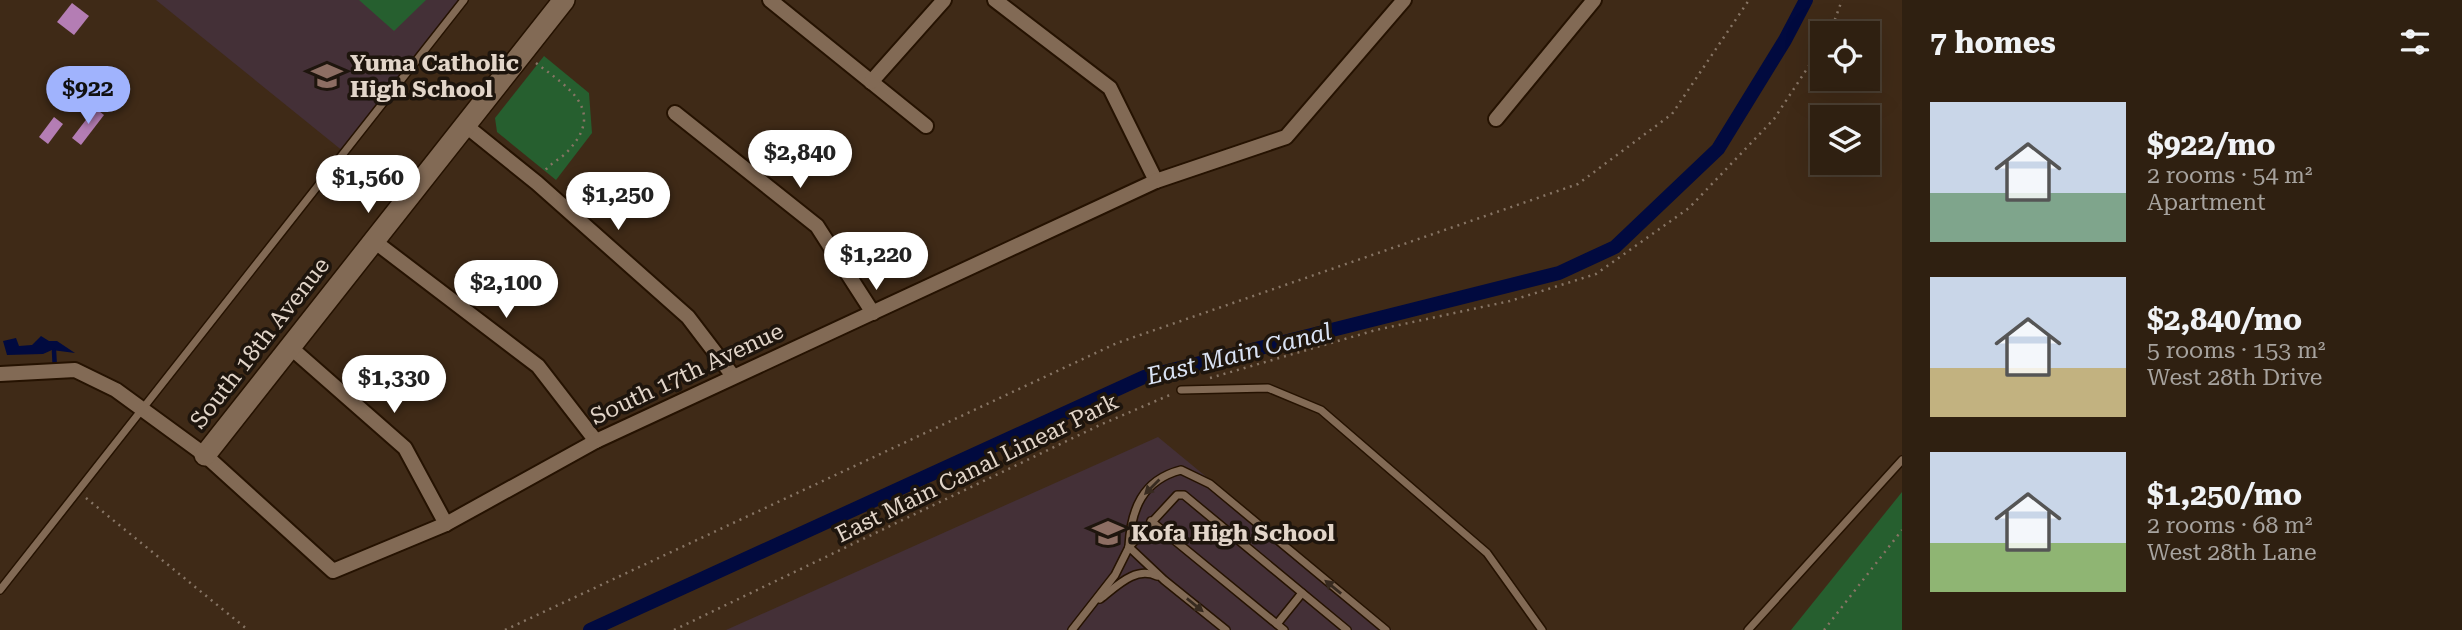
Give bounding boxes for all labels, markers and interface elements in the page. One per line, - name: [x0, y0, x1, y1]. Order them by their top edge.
- map controls: [1810, 21, 1880, 175]
- button: locate: [1810, 21, 1880, 91]
- icon: filters: [2396, 23, 2434, 61]
- text: 7 homes: [1930, 25, 2056, 60]
- place label: Yuma Catholic High School: [350, 50, 519, 103]
- school or university icon: Yuma Catholic High School: [310, 59, 344, 93]
- pin: $922: [47, 66, 129, 126]
- text: $922: [62, 75, 114, 102]
- button: layers: [1810, 105, 1880, 175]
- text: $922/mo: [2147, 127, 2276, 162]
- pin: $2,840: [743, 130, 857, 190]
- icon: home: [1986, 130, 2070, 214]
- text: $2,840: [764, 139, 836, 166]
- pin: $1,560: [311, 156, 425, 215]
- text: 2 rooms · 54 m²: [2147, 162, 2313, 189]
- text: $1,560: [332, 164, 404, 191]
- pin: $1,250: [561, 173, 675, 232]
- text: $1,250: [582, 181, 654, 208]
- text: Apartment: [2147, 189, 2266, 216]
- pin: $1,220: [819, 232, 933, 292]
- text: $1,220: [840, 241, 912, 268]
- street label: South 18th Avenue: [185, 252, 335, 434]
- pin: $2,100: [449, 260, 563, 320]
- text: $2,100: [470, 269, 542, 296]
- text: $2,840/mo: [2147, 302, 2302, 337]
- icon: home: [1986, 305, 2070, 389]
- street label: South 17th Avenue: [586, 317, 788, 431]
- water label: East Main Canal: [1143, 317, 1334, 391]
- text: 5 rooms · 153 m²: [2147, 337, 2325, 364]
- pin: $1,330: [337, 356, 451, 415]
- text: $1,330: [358, 364, 430, 391]
- text: West 28th Drive: [2147, 364, 2322, 391]
- street label: East Main Canal Linear Park: [831, 387, 1123, 548]
- text: $1,250/mo: [2147, 477, 2302, 512]
- one-way arrow: [1145, 478, 1161, 495]
- icon: home: [1986, 480, 2070, 564]
- text: 2 rooms · 68 m²: [2147, 512, 2313, 539]
- school or university icon: Kofa High School: [1091, 516, 1125, 550]
- place label: Kofa High School: [1131, 520, 1335, 547]
- text: West 28th Lane: [2147, 539, 2317, 566]
- one-way arrow: [1325, 580, 1342, 595]
- one-way arrow: [1187, 597, 1204, 612]

